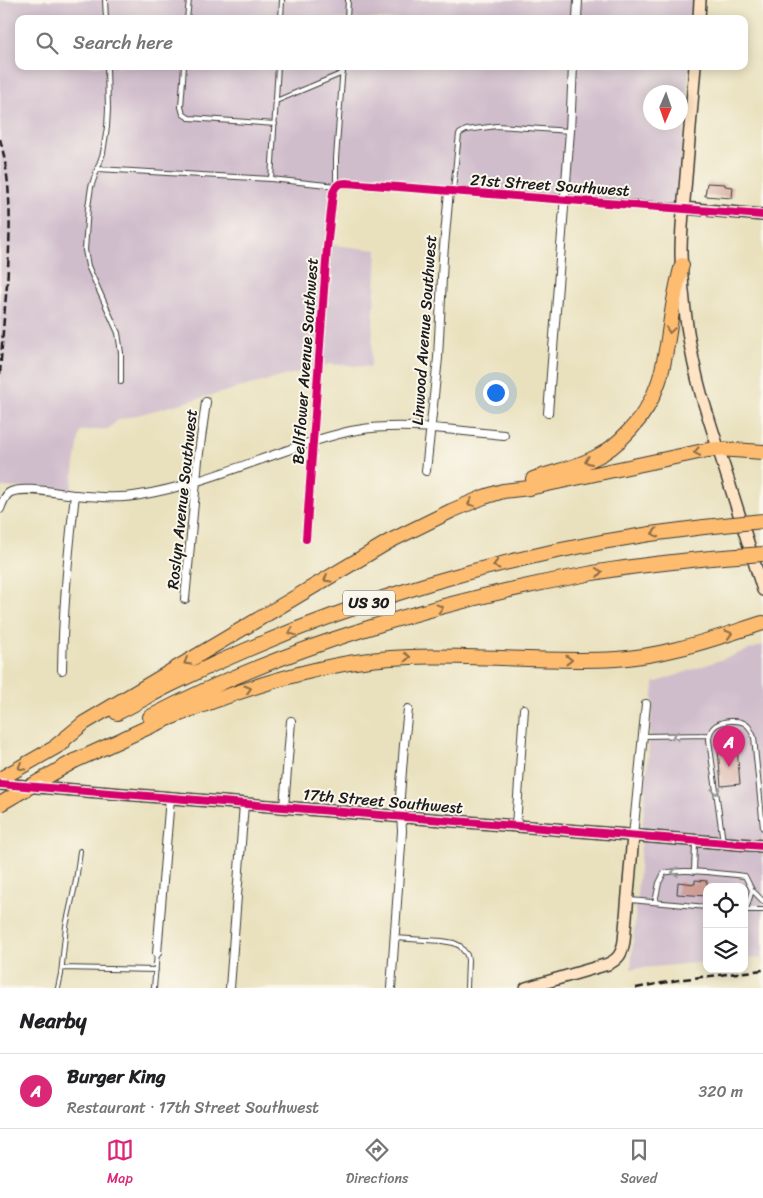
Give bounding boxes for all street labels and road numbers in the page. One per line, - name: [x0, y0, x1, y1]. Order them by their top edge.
- street label: 21st Street Southwest: [469, 165, 631, 205]
- street label: Linwood Avenue Southwest: [403, 234, 445, 426]
- street label: Bellflower Avenue Southwest: [283, 257, 327, 465]
- street label: Roslyn Avenue Southwest: [158, 407, 206, 591]
- road number: US 30: [343, 590, 395, 616]
- street label: 17th Street Southwest: [302, 780, 464, 822]

